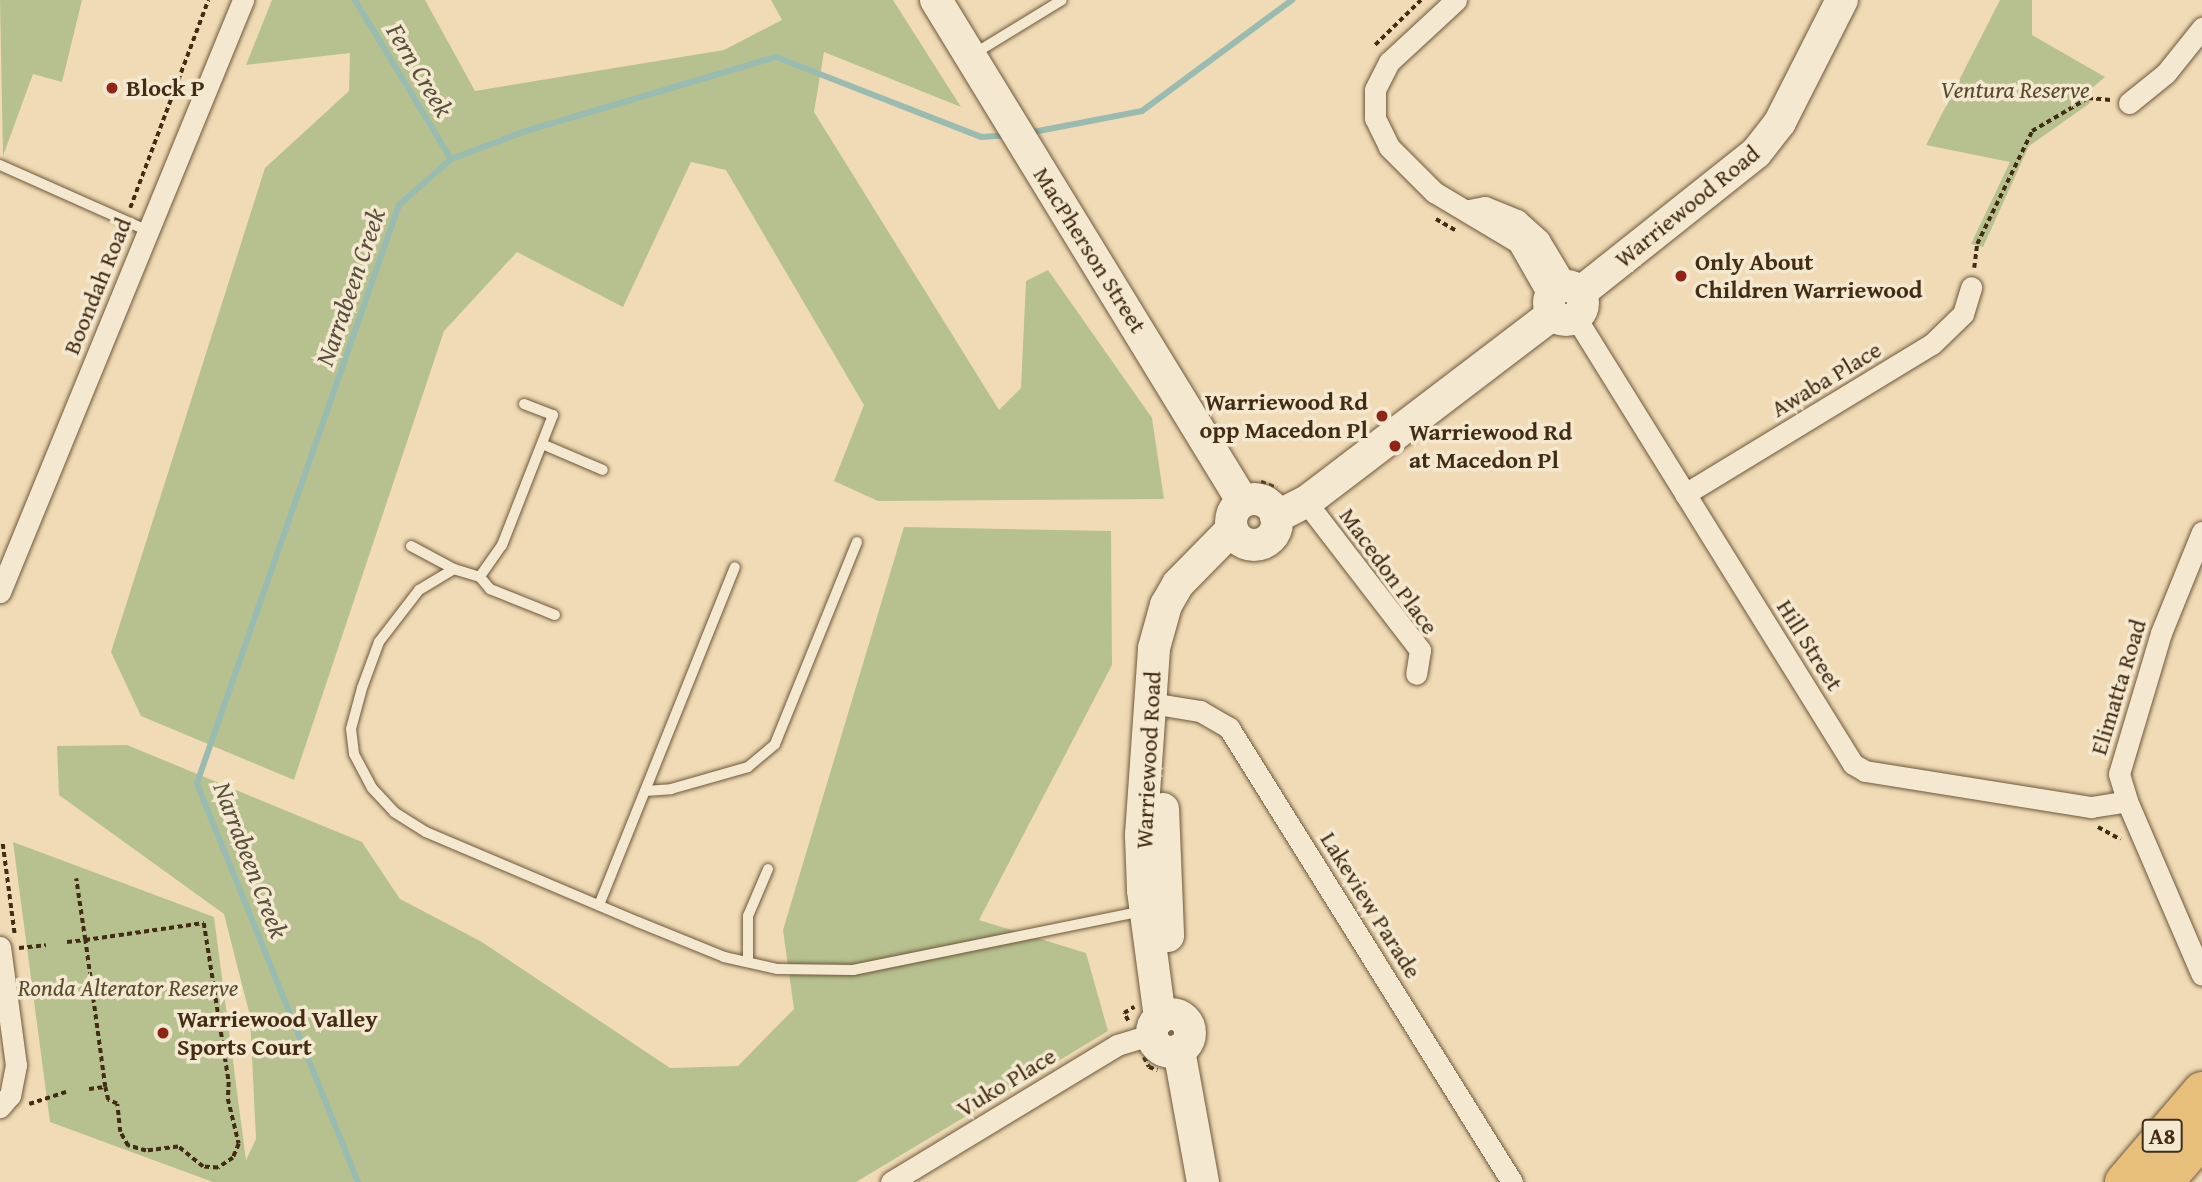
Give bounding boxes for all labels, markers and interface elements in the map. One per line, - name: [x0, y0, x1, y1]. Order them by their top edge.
- water label: Fern Creek: [380, 17, 460, 123]
- place label: Block P: [126, 74, 205, 102]
- park label: Ventura Reserve: [1940, 76, 2090, 104]
- marker: Block P: [104, 80, 120, 96]
- street label: Warriewood Road: [1609, 139, 1765, 273]
- street label: MacPherson Street: [1027, 162, 1153, 338]
- water label: Narrabeen Creek: [308, 204, 392, 370]
- street label: Boondah Road: [57, 214, 137, 358]
- place label: Only About Children Warriewood: [1695, 248, 1923, 304]
- marker: Only About Children Warriewood: [1673, 268, 1689, 284]
- street label: Awaba Place: [1766, 335, 1886, 423]
- place label: Warriewood Rd opp Macedon Pl: [1199, 388, 1368, 444]
- marker: Warriewood Rd opp Macedon Pl: [1374, 408, 1390, 424]
- place label: Warriewood Rd at Macedon Pl: [1409, 418, 1572, 474]
- marker: Warriewood Rd at Macedon Pl: [1387, 438, 1403, 454]
- street label: Macedon Place: [1333, 502, 1445, 640]
- street label: Hill Street: [1771, 594, 1849, 696]
- street label: Elimatta Road: [2084, 616, 2152, 758]
- street label: Warriewood Road: [1129, 670, 1167, 850]
- water label: Narrabeen Creek: [207, 777, 295, 943]
- street label: Lakeview Parade: [1314, 826, 1428, 984]
- park label: Ronda Alterator Reserve: [18, 974, 238, 1002]
- place label: Warriewood Valley Sports Court: [177, 1005, 378, 1061]
- marker: Warriewood Valley Sports Court: [155, 1025, 171, 1041]
- street label: Vuko Place: [951, 1041, 1061, 1123]
- road number: A8: [2141, 1116, 2183, 1156]

